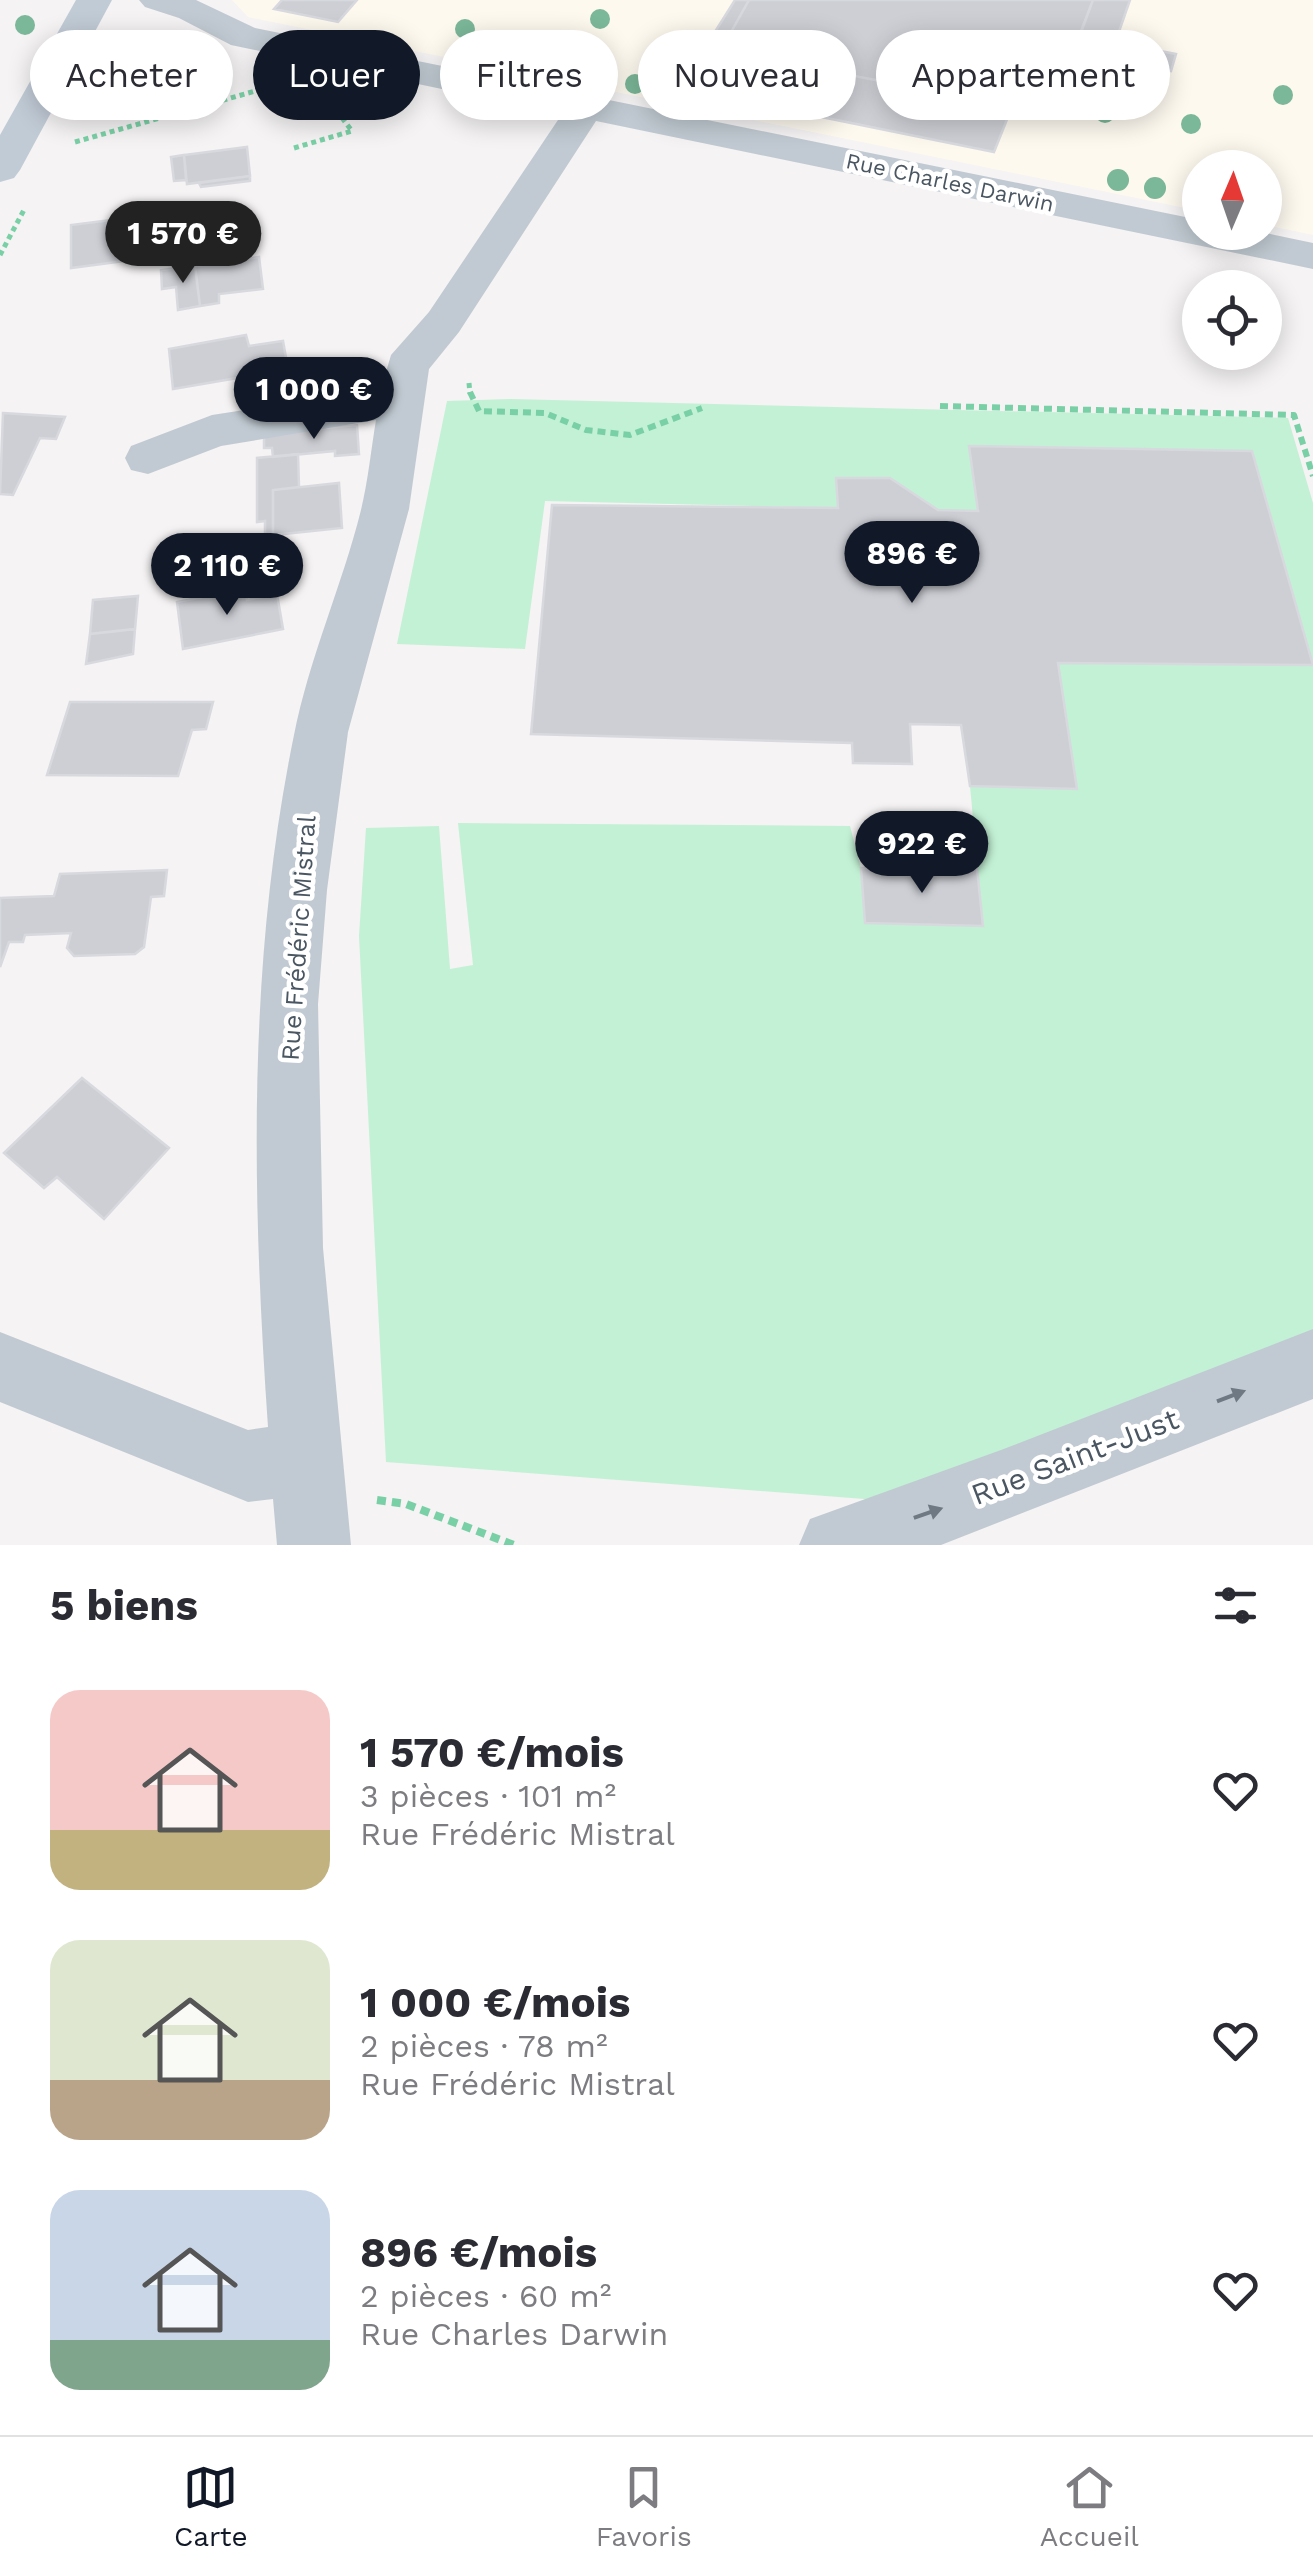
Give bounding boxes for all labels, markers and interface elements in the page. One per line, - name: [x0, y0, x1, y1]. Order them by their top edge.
- chip: Acheter: [30, 30, 233, 120]
- chip: Louer: [253, 30, 420, 120]
- chip: Filtres: [440, 30, 618, 120]
- chip: Nouveau: [638, 30, 856, 120]
- chip: Appartement: [876, 30, 1170, 120]
- street label: Rue Charles Darwin: [844, 148, 1056, 217]
- north arrow: [1182, 150, 1282, 250]
- map controls: [1182, 150, 1282, 370]
- pin: 1 570 €: [91, 201, 275, 286]
- text: 1 570 €: [127, 214, 239, 252]
- button: locate: [1182, 270, 1282, 370]
- pin: 1 000 €: [222, 357, 406, 442]
- text: 1 000 €: [256, 370, 372, 408]
- pin: 896 €: [842, 521, 982, 606]
- pin: 2 110 €: [135, 533, 319, 618]
- text: 896 €: [866, 534, 958, 572]
- text: 2 110 €: [173, 546, 281, 584]
- pin: 922 €: [852, 811, 992, 896]
- street label: Rue Frédéric Mistral: [275, 814, 322, 1062]
- text: 922 €: [877, 824, 967, 862]
- one-way arrow: [1216, 1388, 1246, 1404]
- street label: Rue Saint-Just: [966, 1401, 1184, 1512]
- one-way arrow: [913, 1504, 943, 1519]
- icon: filters: [1208, 1578, 1263, 1633]
- text: 5 biens: [50, 1581, 198, 1630]
- text: 1 570 €/mois: [360, 1728, 624, 1777]
- icon: home: [130, 1730, 250, 1850]
- icon: heart: [1208, 1763, 1263, 1818]
- text: 3 pièces · 101 m²: [360, 1777, 616, 1815]
- text: Rue Frédéric Mistral: [360, 1815, 675, 1853]
- text: 1 000 €/mois: [360, 1978, 630, 2027]
- icon: home: [130, 1980, 250, 2100]
- icon: heart: [1208, 2013, 1263, 2068]
- text: 2 pièces · 78 m²: [360, 2027, 608, 2065]
- text: Rue Frédéric Mistral: [360, 2065, 675, 2103]
- text: 896 €/mois: [360, 2228, 597, 2277]
- icon: home: [130, 2230, 250, 2350]
- icon: heart: [1208, 2263, 1263, 2318]
- text: 2 pièces · 60 m²: [360, 2277, 611, 2315]
- text: Rue Charles Darwin: [360, 2315, 668, 2353]
- tab: Carte: [174, 2460, 248, 2553]
- tab: Favoris: [596, 2460, 692, 2553]
- tab: Accueil: [1040, 2460, 1139, 2553]

